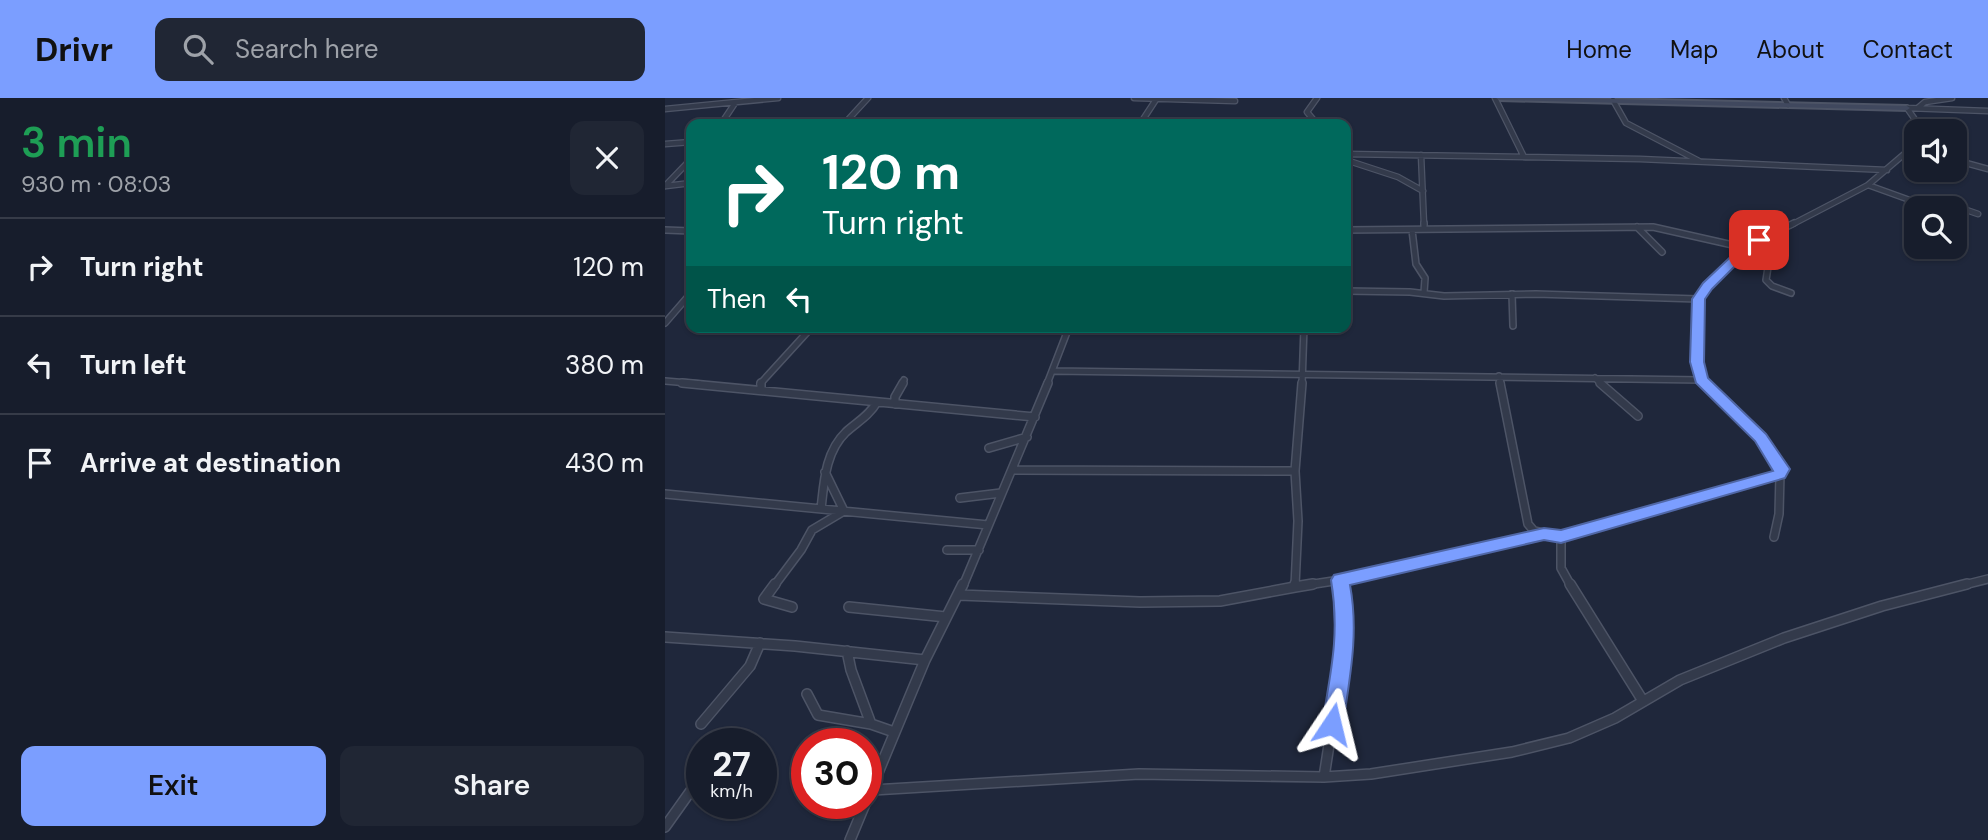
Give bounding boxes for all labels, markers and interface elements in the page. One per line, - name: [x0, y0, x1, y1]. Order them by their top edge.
- search box: [155, 18, 645, 81]
- text: Drivr: [35, 28, 113, 71]
- icon: search: [179, 30, 217, 68]
- text: Search here: [235, 32, 378, 66]
- text: Home: [1566, 34, 1632, 65]
- text: Map: [1670, 34, 1718, 65]
- text: About: [1756, 34, 1825, 65]
- text: Contact: [1863, 34, 1953, 65]
- text: 3 min: [21, 115, 132, 170]
- map controls: [1904, 119, 1967, 259]
- button: sound: [1904, 119, 1967, 182]
- button: close: [570, 121, 644, 195]
- text: 120 m: [822, 140, 960, 204]
- icon: right: [707, 147, 798, 238]
- text: 930 m · 08:03: [21, 169, 171, 199]
- button: search: [1904, 196, 1967, 259]
- text: Turn right: [822, 202, 964, 244]
- pin: [1729, 210, 1789, 270]
- icon: arrive: [1740, 221, 1778, 259]
- icon: right: [21, 248, 59, 286]
- text: Turn right: [80, 250, 204, 284]
- text: 120 m: [573, 250, 644, 284]
- icon: left: [780, 280, 818, 318]
- text: Then: [707, 282, 766, 316]
- icon: left: [21, 346, 59, 384]
- text: Turn left: [80, 348, 187, 382]
- text: 380 m: [565, 348, 644, 382]
- icon: arrive: [21, 444, 59, 482]
- text: Arrive at destination: [80, 446, 341, 480]
- text: 430 m: [565, 446, 644, 480]
- position arrow: [1295, 687, 1369, 761]
- speed limit sign: 30: [791, 728, 882, 819]
- text: 27: [712, 741, 751, 787]
- button: Exit: [21, 746, 326, 826]
- button: Share: [340, 746, 644, 826]
- text: km/h: [710, 779, 753, 803]

